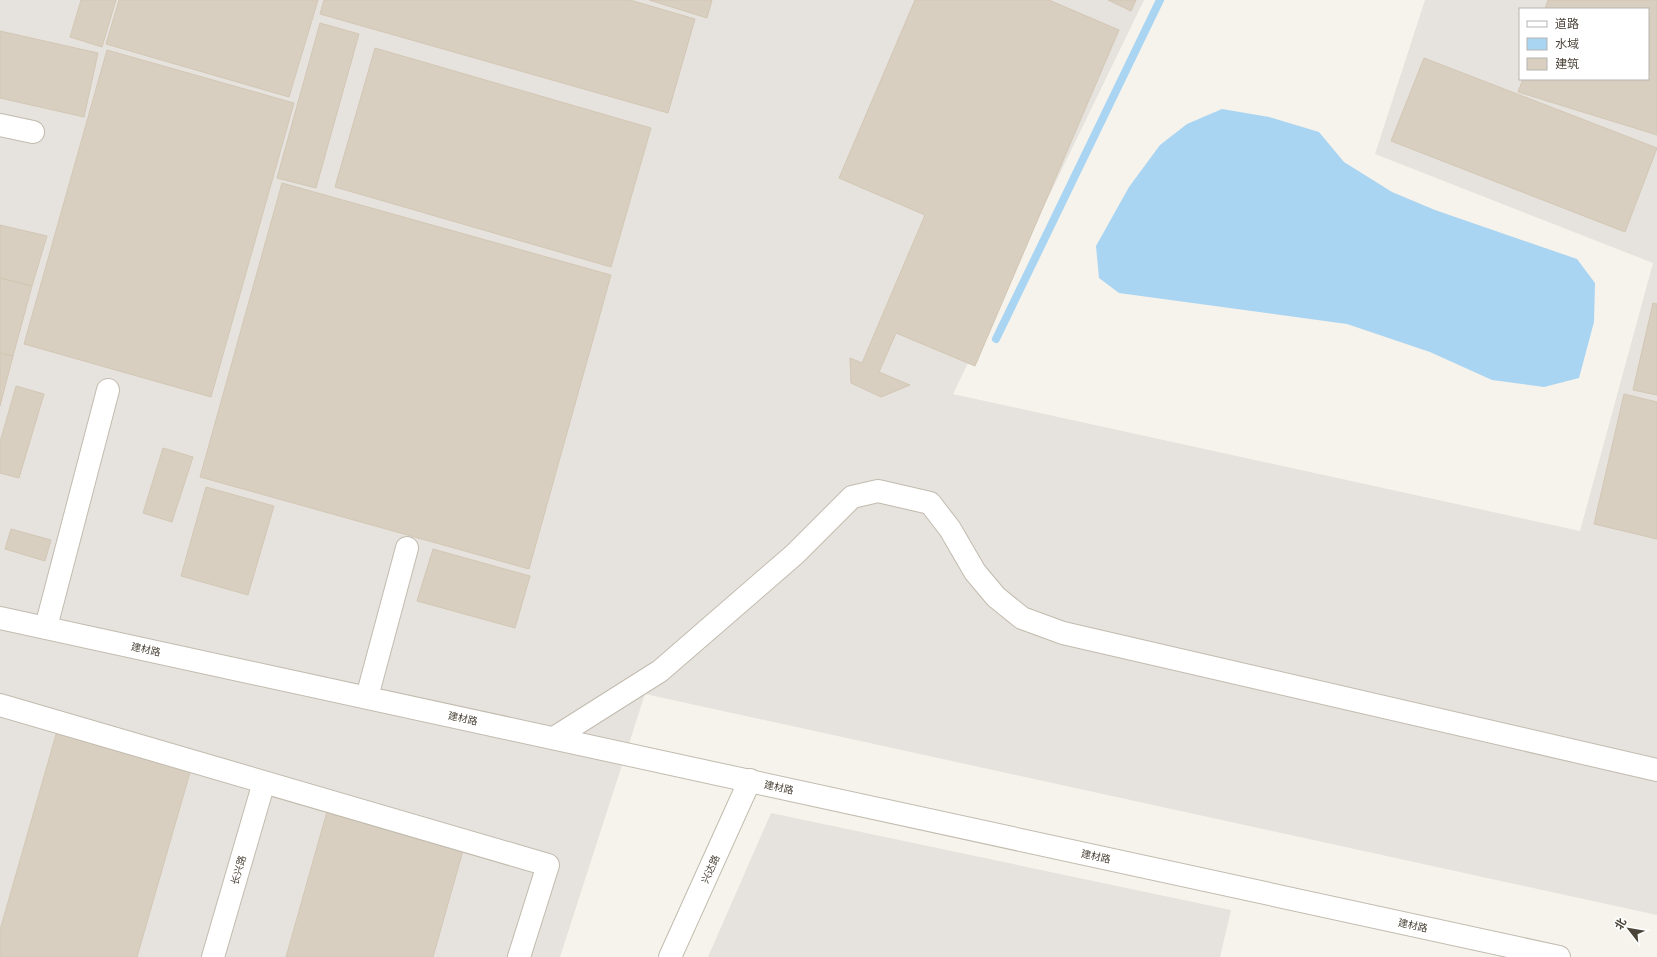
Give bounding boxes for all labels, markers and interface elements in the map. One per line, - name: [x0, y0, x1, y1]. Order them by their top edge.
- legend: [1519, 8, 1649, 80]
- text: 道路: [1555, 17, 1579, 32]
- text: 水域: [1555, 37, 1579, 52]
- text: 建筑: [1555, 57, 1579, 72]
- street label: 建材路: [130, 641, 162, 659]
- street label: 建材路: [447, 710, 479, 728]
- street label: 建材路: [763, 779, 795, 797]
- street label: 建材路: [1080, 848, 1112, 866]
- street label: 兴达路: [699, 853, 722, 886]
- street label: 长兴路: [229, 854, 249, 886]
- north arrow: [1609, 909, 1649, 949]
- text: 北: [1612, 916, 1629, 932]
- street label: 建材路: [1397, 917, 1429, 935]

